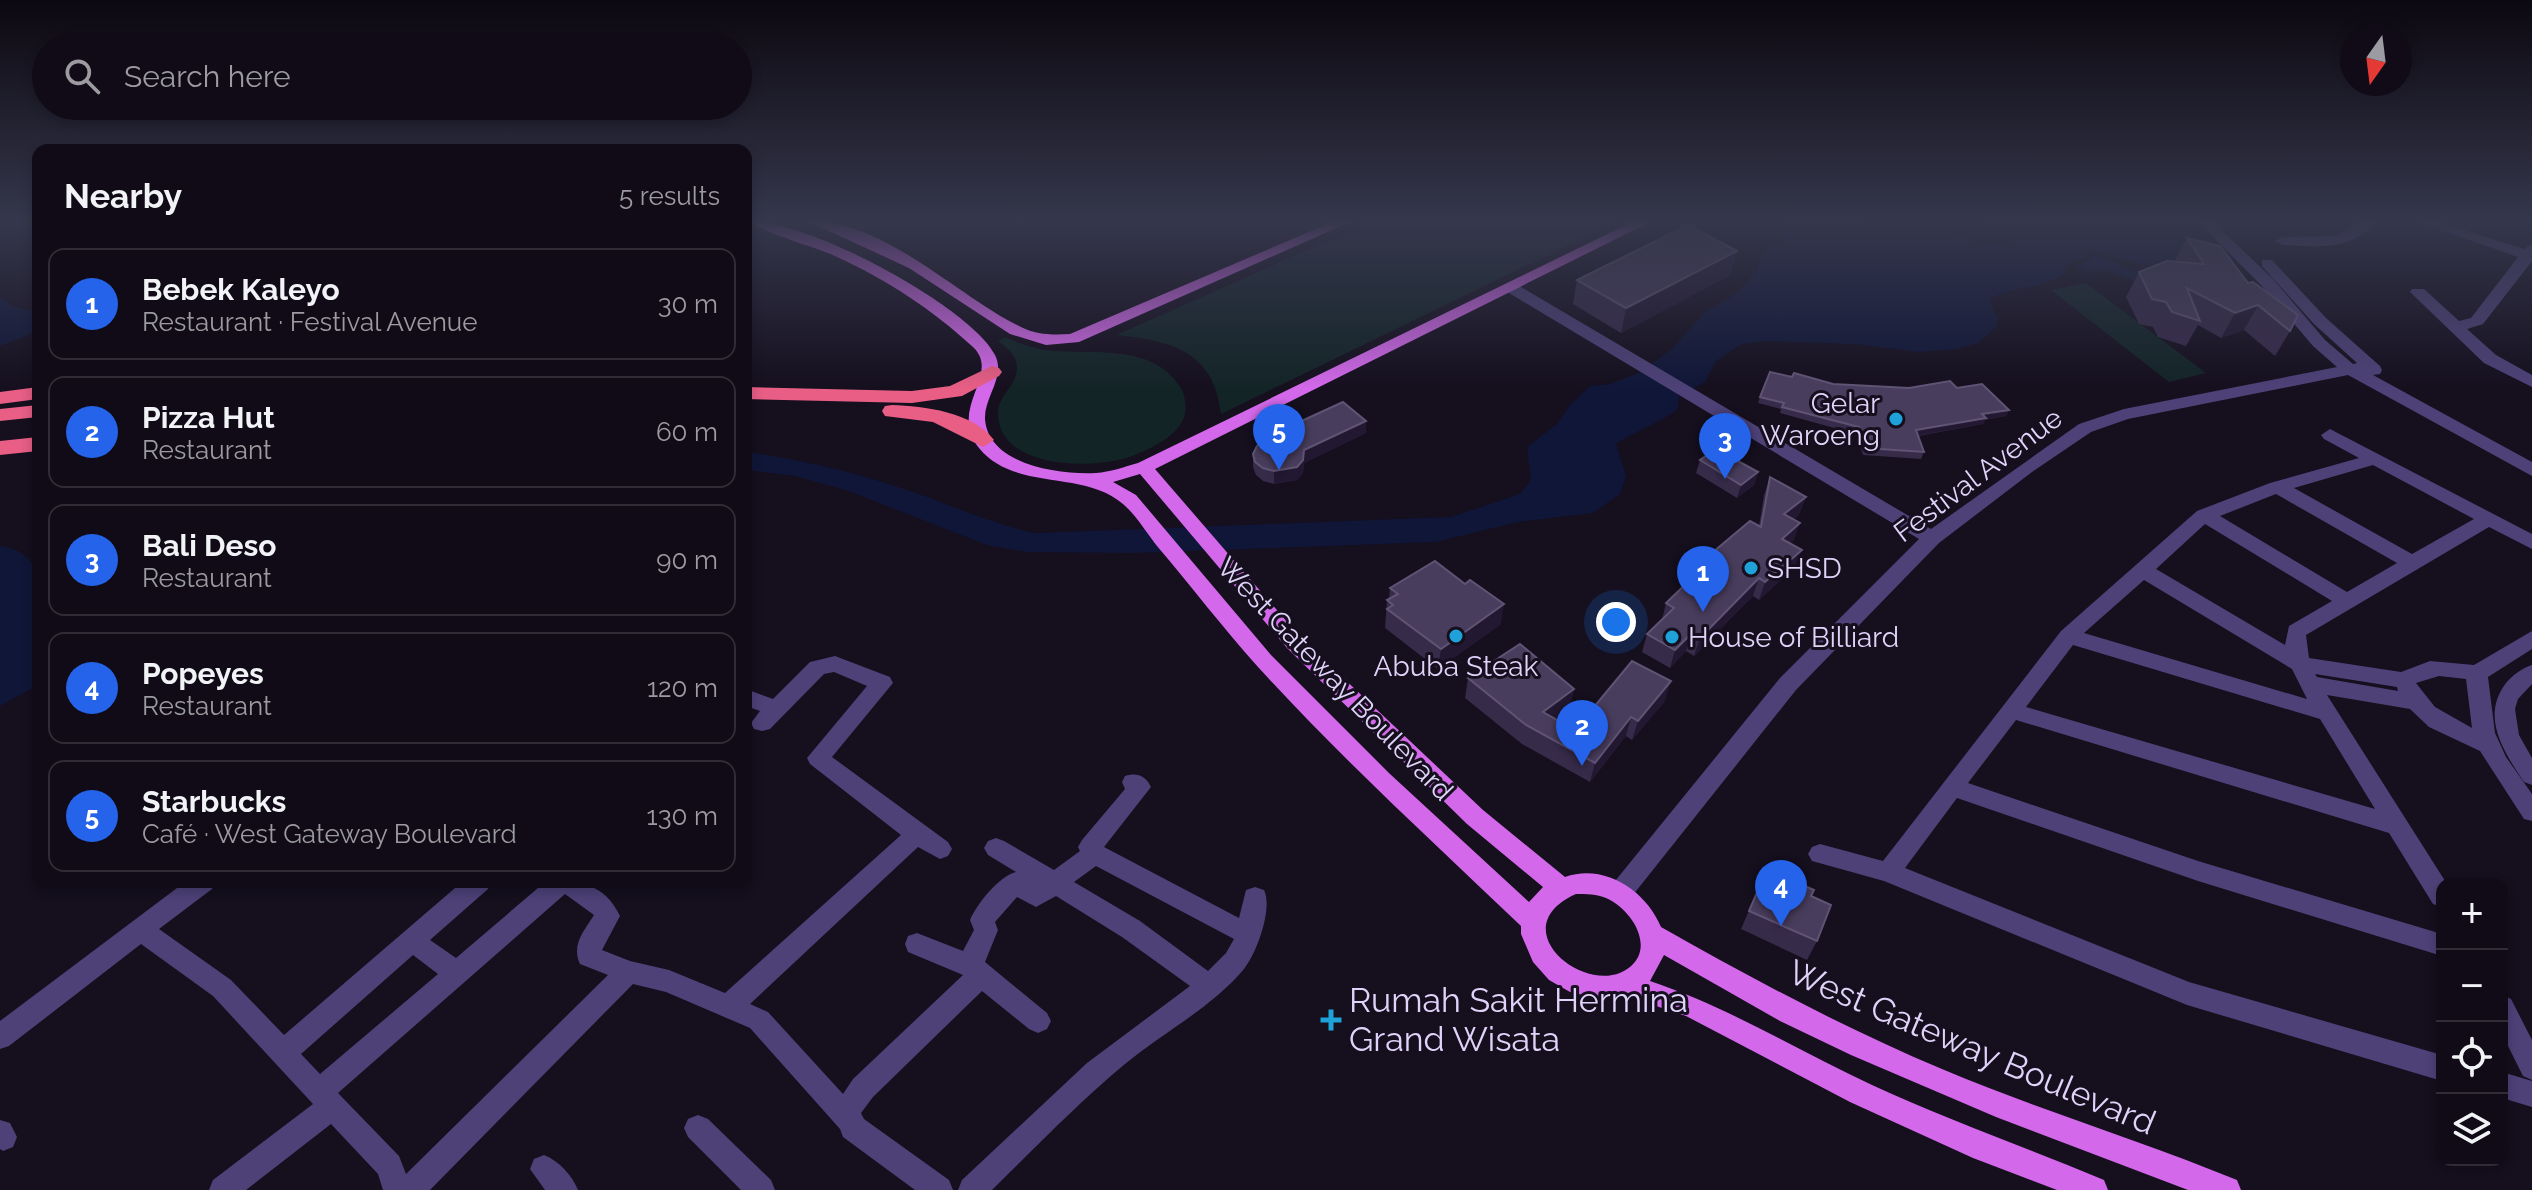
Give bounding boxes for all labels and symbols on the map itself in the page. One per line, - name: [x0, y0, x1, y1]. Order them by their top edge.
- north arrow: [2340, 24, 2412, 96]
- place label: Gelar Waroeng: [1761, 387, 1880, 452]
- street label: Festival Avenue: [1887, 401, 2069, 549]
- pin: 5: [1253, 404, 1305, 470]
- marker: Gelar Waroeng: [1887, 410, 1905, 428]
- pin: 3: [1699, 413, 1751, 479]
- pin: 1: [1677, 546, 1729, 612]
- street label: West Gateway Boulevard: [1210, 551, 1460, 807]
- place label: SHSD: [1767, 552, 1842, 585]
- marker: SHSD: [1742, 559, 1760, 577]
- your location: [1596, 602, 1636, 642]
- place label: House of Billiard: [1688, 621, 1899, 654]
- marker: Abuba Steak: [1447, 627, 1465, 645]
- marker: House of Billiard: [1663, 628, 1681, 646]
- place label: Abuba Steak: [1374, 650, 1539, 683]
- pin: 2: [1556, 700, 1608, 766]
- pin: 4: [1755, 860, 1807, 926]
- street label: West Gateway Boulevard: [1782, 951, 2162, 1143]
- place label: Rumah Sakit Hermina Grand Wisata: [1349, 980, 1688, 1059]
- marker: Rumah Sakit Hermina Grand Wisata: [1320, 1009, 1342, 1031]

